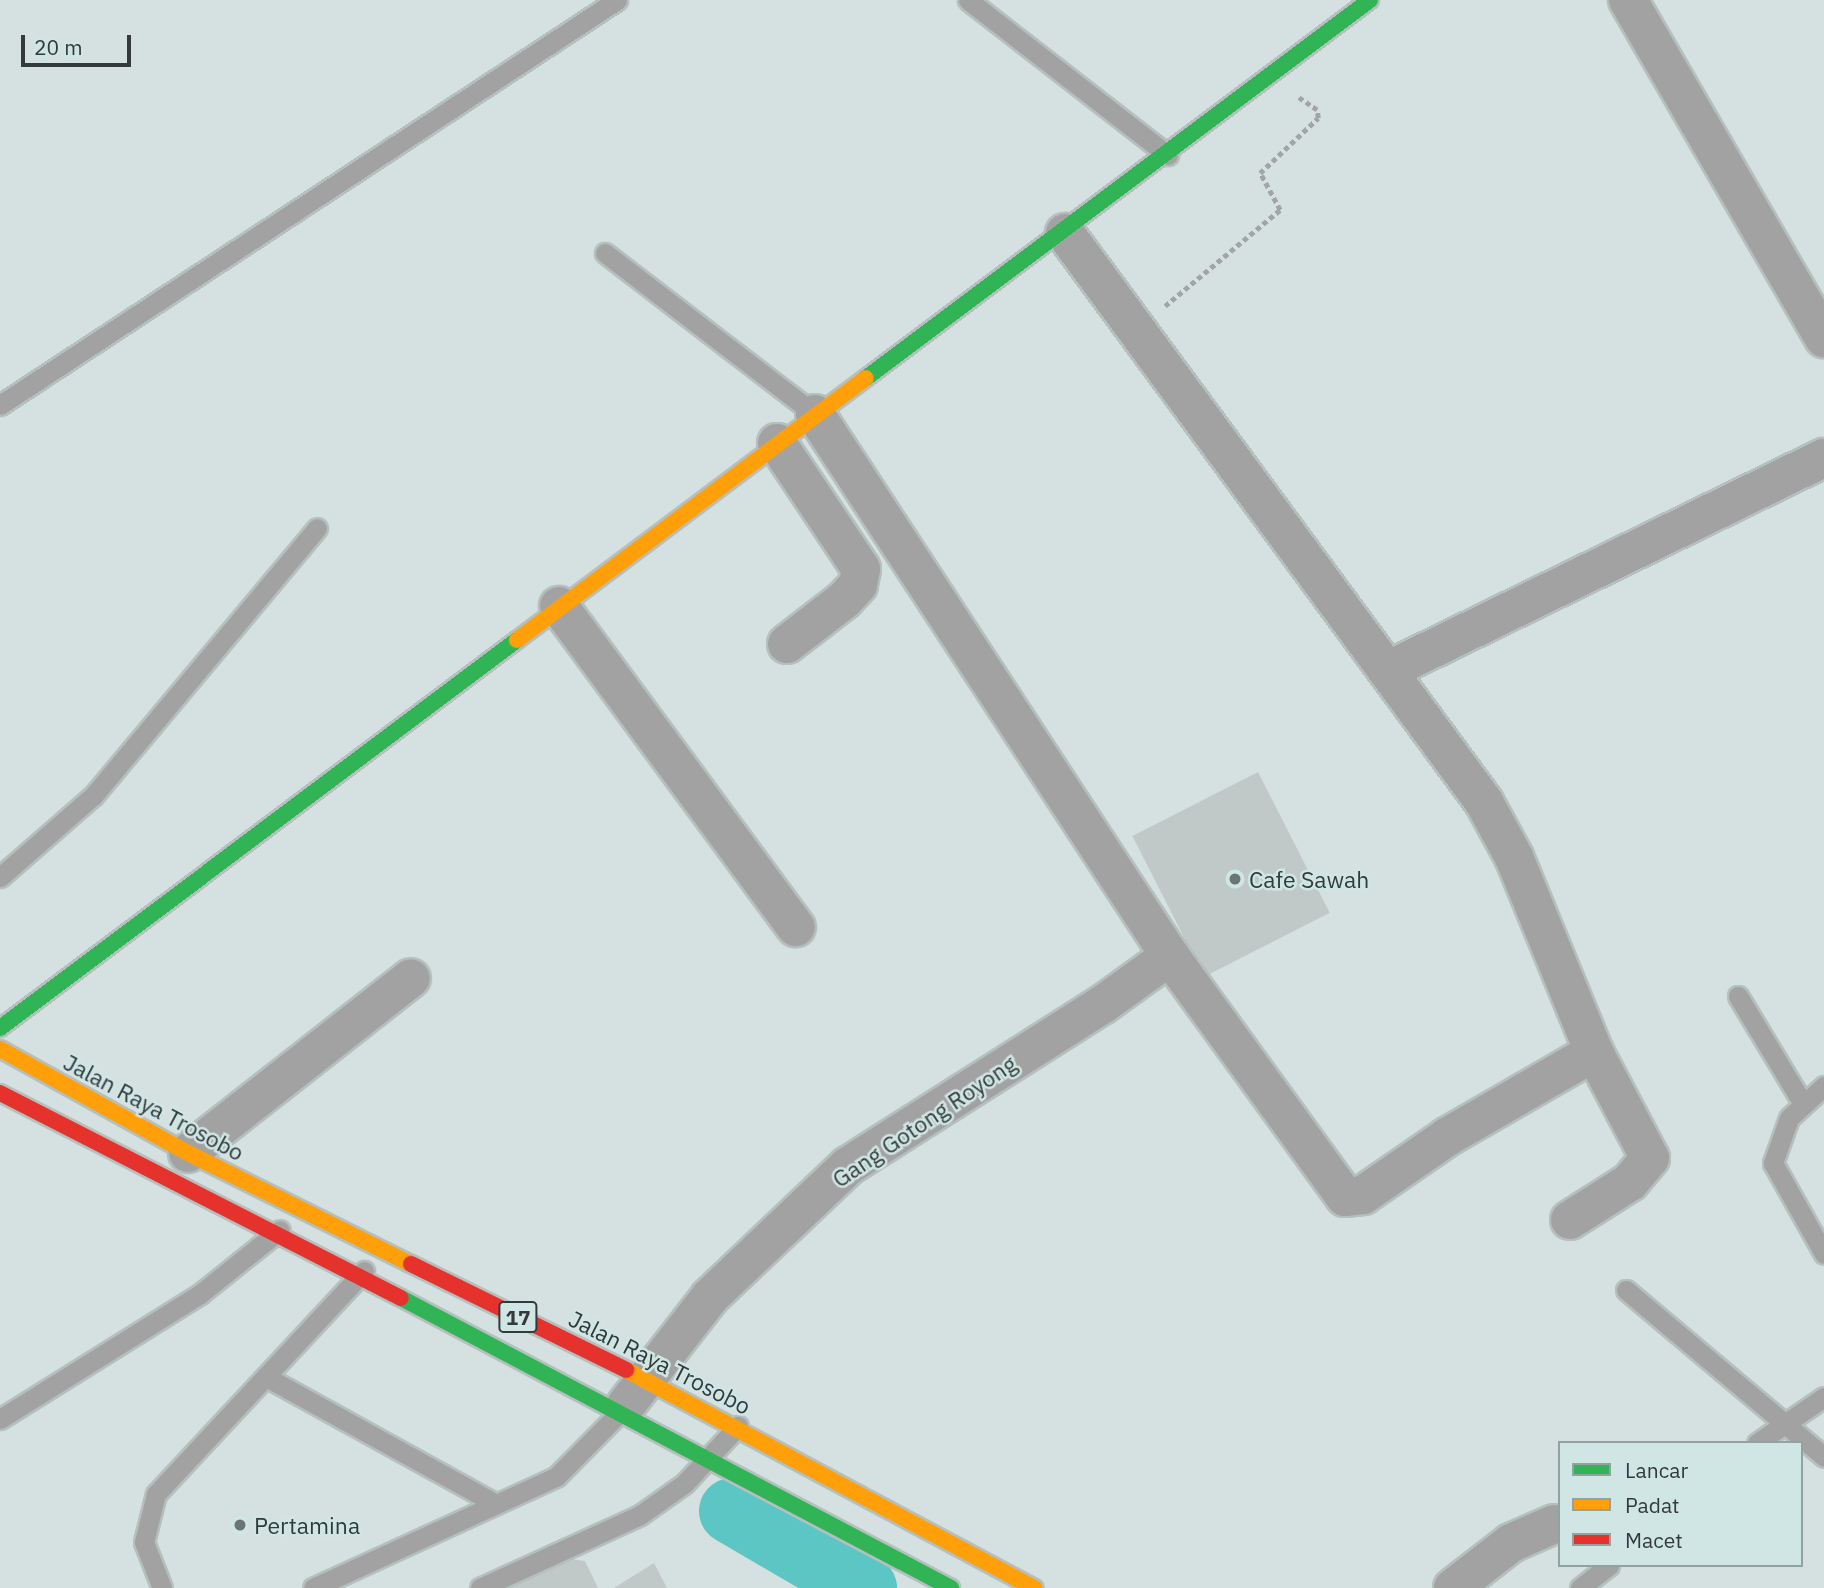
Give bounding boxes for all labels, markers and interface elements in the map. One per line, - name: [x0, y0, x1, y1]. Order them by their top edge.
- scale bar: [24, 21, 135, 65]
- text: 20 m: [34, 33, 83, 61]
- place label: Cafe Sawah: [1249, 865, 1369, 893]
- marker: Cafe Sawah: [1227, 871, 1243, 887]
- street label: Jalan Raya Trosobo: [59, 1048, 249, 1166]
- street label: Gang Gotong Royong: [827, 1049, 1021, 1193]
- road number: 17: [497, 1300, 539, 1334]
- street label: Jalan Raya Trosobo: [565, 1304, 755, 1420]
- legend: [1558, 1441, 1803, 1567]
- text: Lancar: [1625, 1456, 1688, 1484]
- text: Padat: [1625, 1491, 1680, 1519]
- place label: Pertamina: [254, 1511, 360, 1539]
- marker: Pertamina: [232, 1517, 248, 1533]
- text: Macet: [1625, 1526, 1683, 1554]

